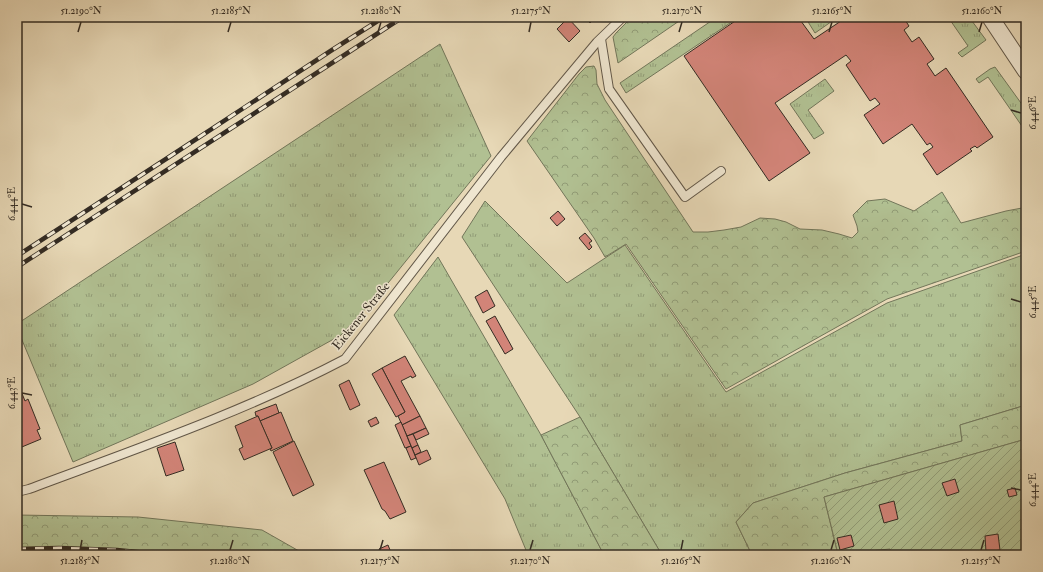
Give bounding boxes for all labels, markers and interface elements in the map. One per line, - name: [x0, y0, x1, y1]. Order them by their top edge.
- text: 51.2190°N: [60, 5, 102, 17]
- text: 51.2185°N: [211, 5, 251, 17]
- text: 51.2180°N: [361, 5, 401, 17]
- text: 51.2175°N: [511, 5, 551, 17]
- text: 51.2170°N: [662, 5, 702, 17]
- text: 51.2165°N: [812, 5, 852, 17]
- text: 51.2160°N: [961, 5, 1003, 17]
- text: 6.446°E: [1027, 96, 1039, 130]
- text: 6.444°E: [6, 187, 18, 221]
- street label: Eickener Straße: [329, 278, 394, 353]
- text: 6.445°E: [1027, 285, 1039, 319]
- text: 6.443°E: [6, 377, 18, 409]
- text: 6.444°E: [1027, 473, 1039, 507]
- text: 51.2185°N: [60, 555, 100, 567]
- text: 51.2180°N: [210, 555, 250, 567]
- text: 51.2175°N: [360, 555, 400, 567]
- text: 51.2170°N: [510, 555, 550, 567]
- text: 51.2165°N: [661, 555, 701, 567]
- text: 51.2160°N: [810, 555, 852, 567]
- text: 51.2155°N: [961, 555, 1001, 567]

